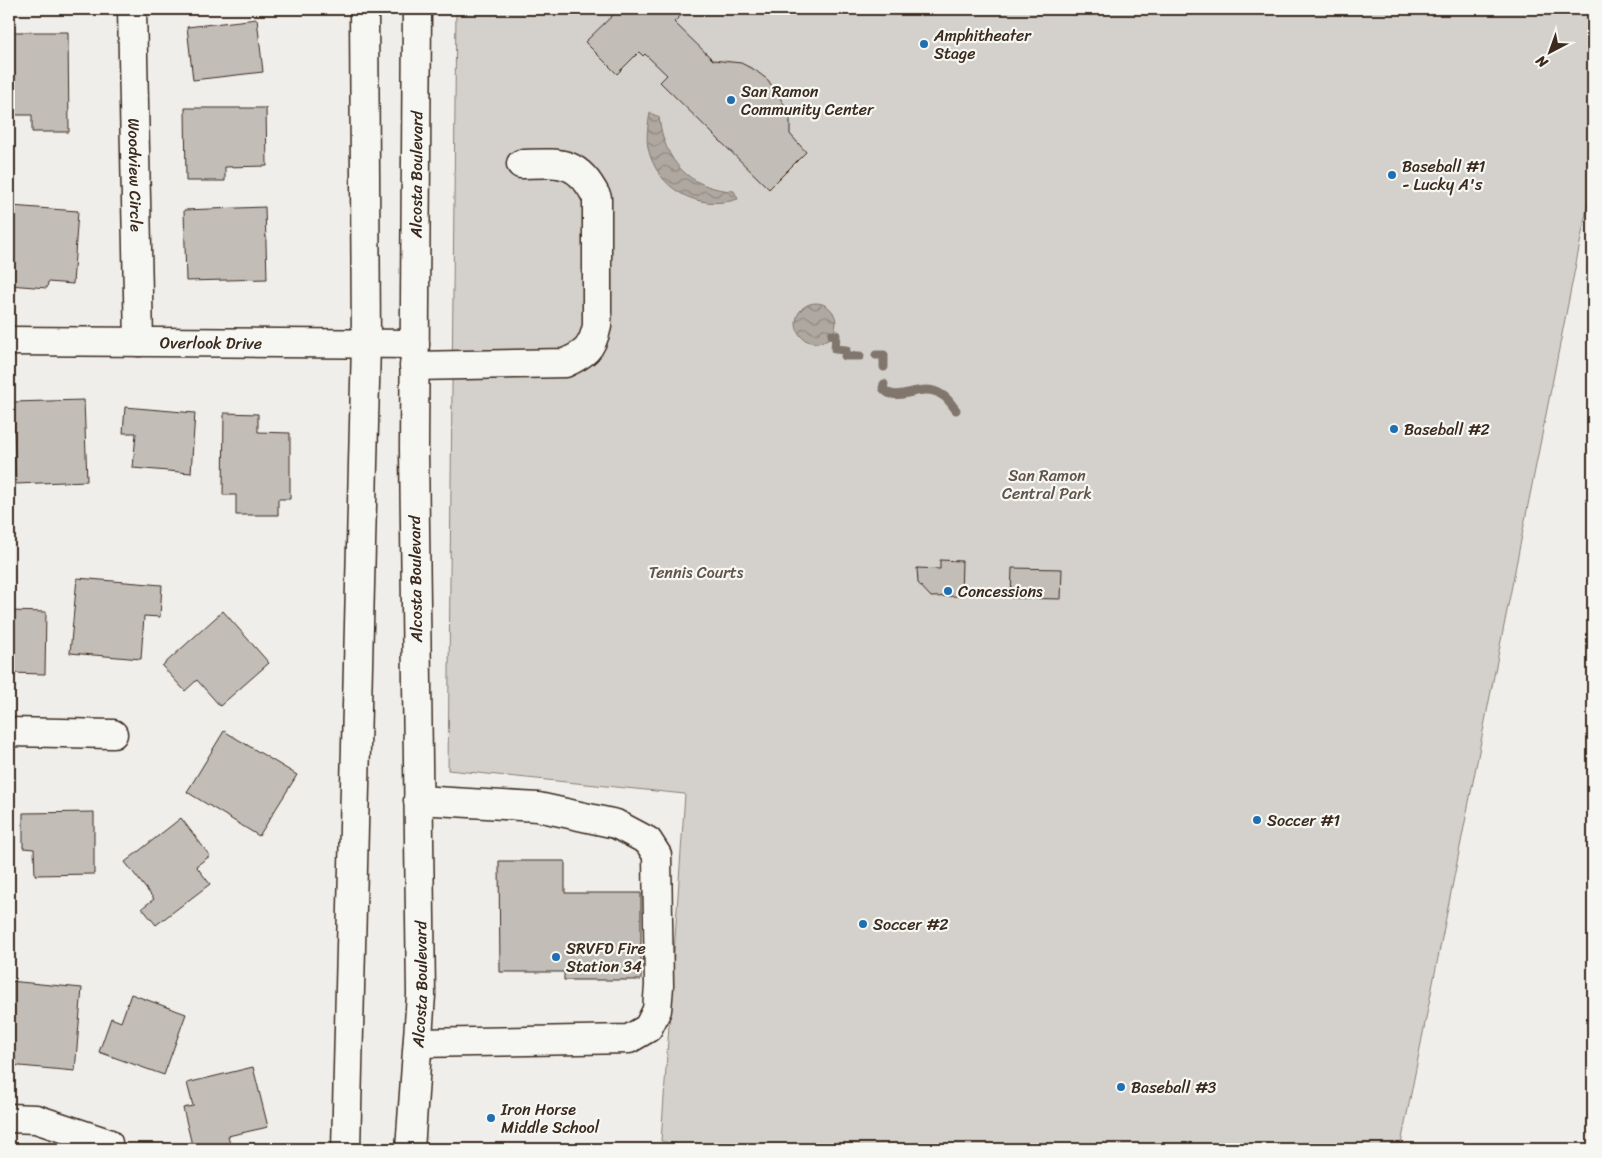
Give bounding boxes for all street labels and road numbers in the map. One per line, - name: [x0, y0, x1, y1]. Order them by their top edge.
- street label: Alcosta Boulevard: [401, 109, 431, 239]
- street label: Woodview Circle: [119, 118, 151, 232]
- street label: Overlook Drive: [160, 328, 262, 358]
- street label: Alcosta Boulevard: [400, 514, 431, 644]
- street label: Alcosta Boulevard: [403, 919, 436, 1050]

